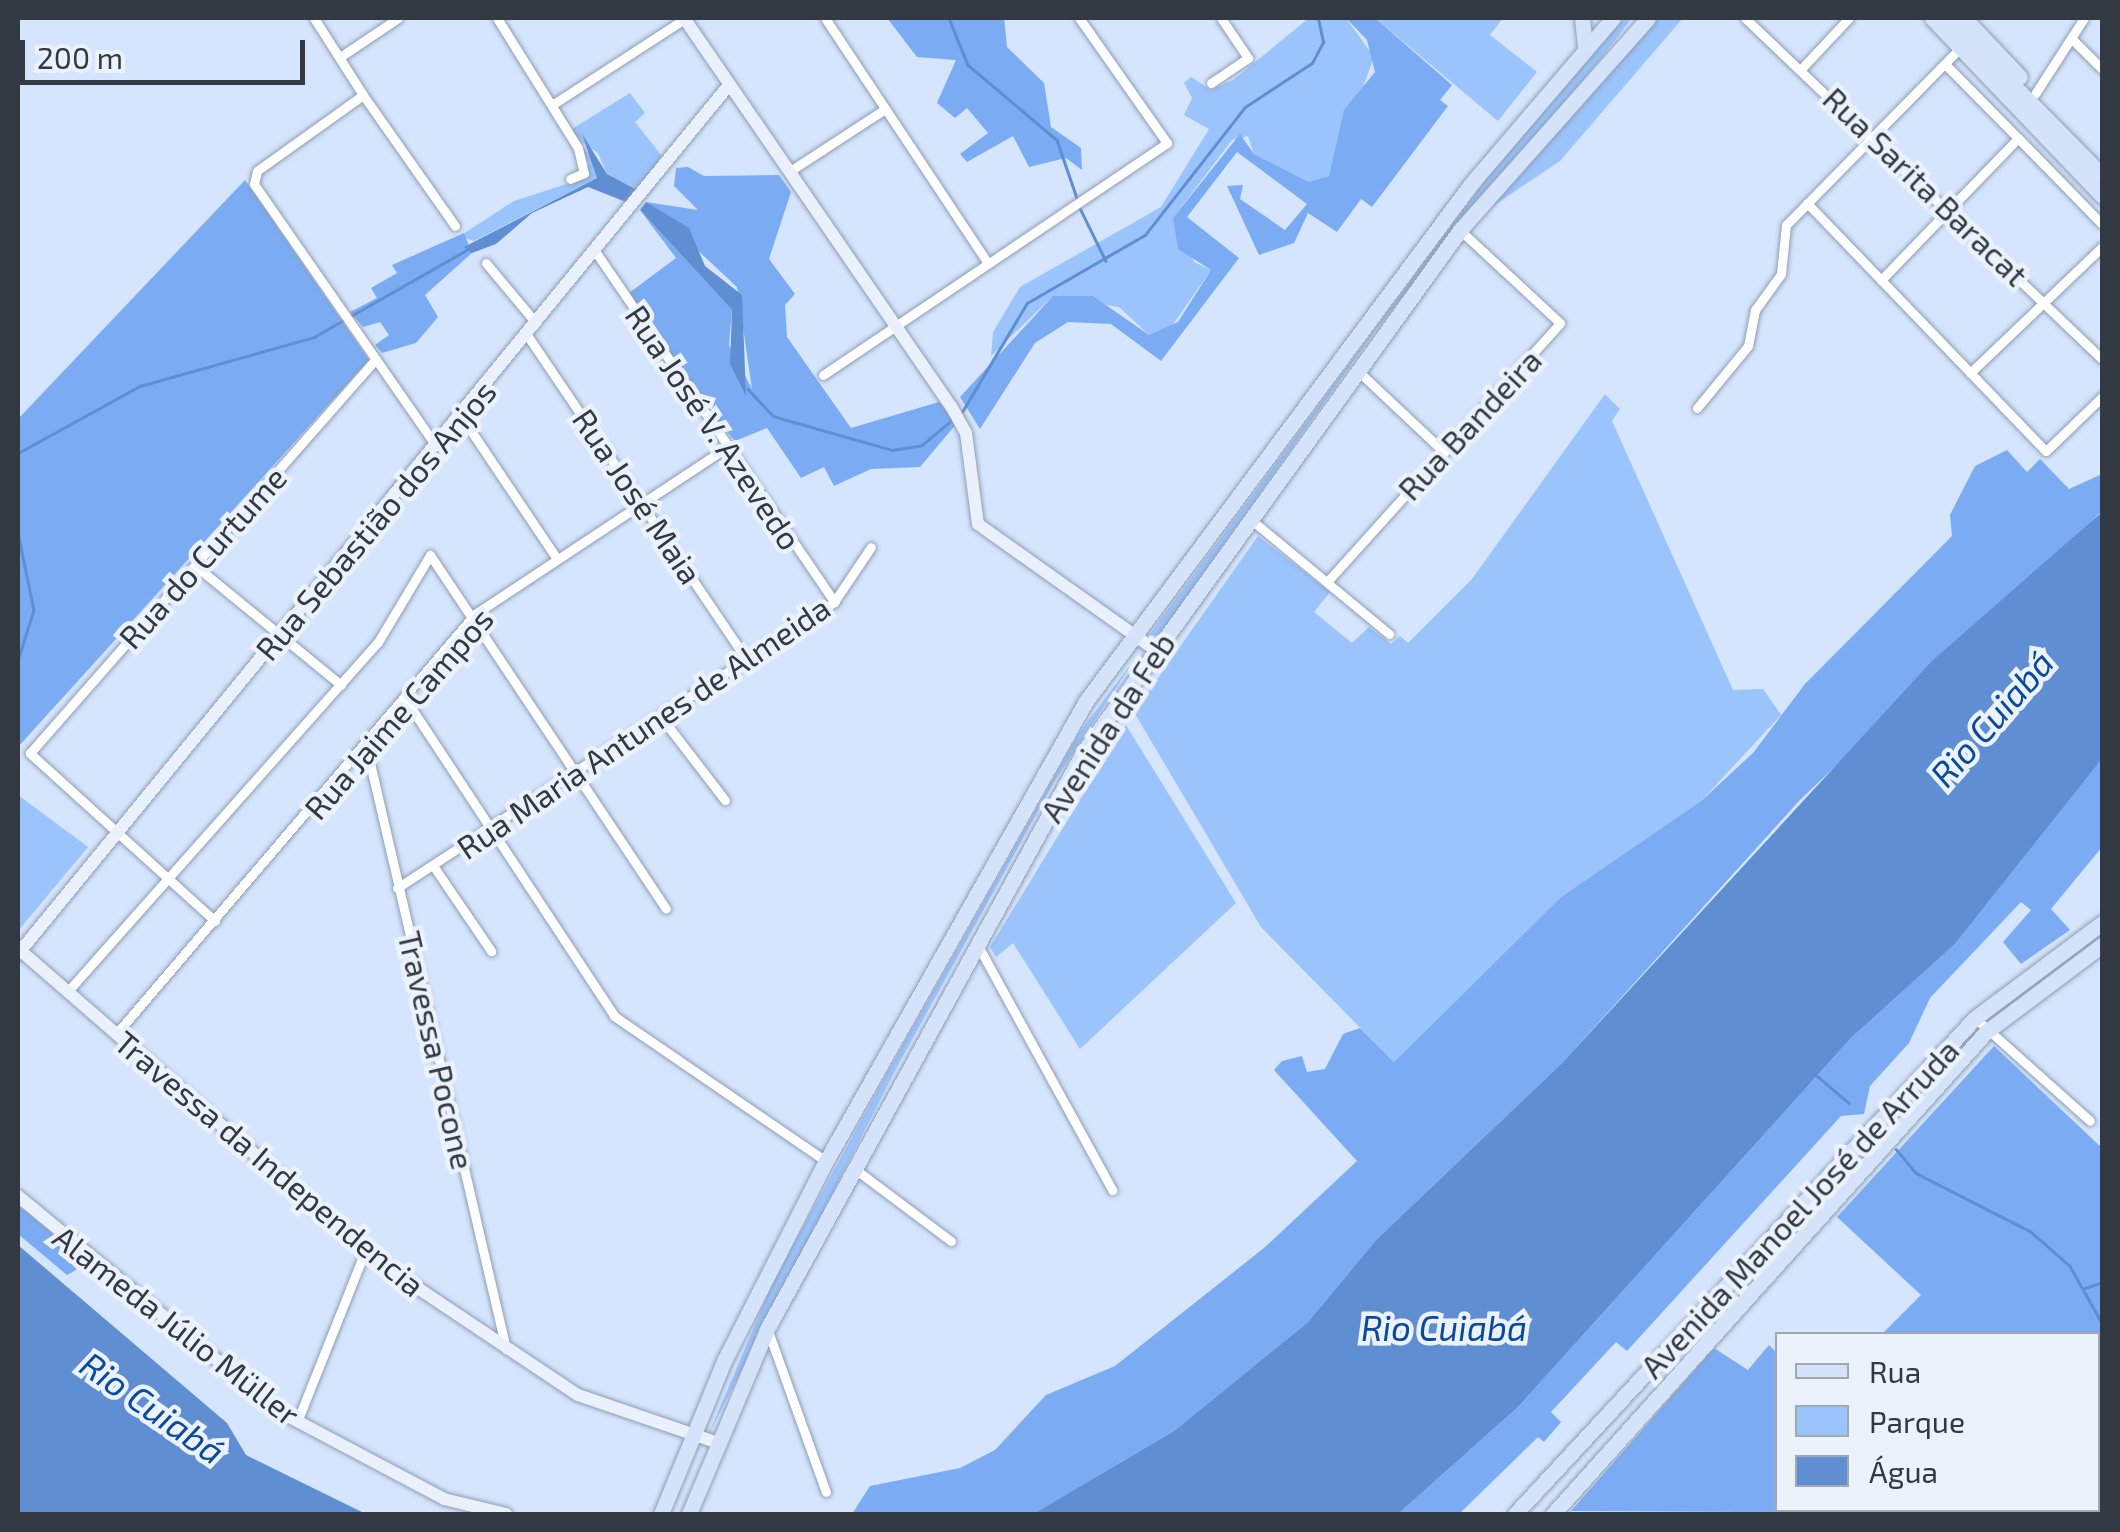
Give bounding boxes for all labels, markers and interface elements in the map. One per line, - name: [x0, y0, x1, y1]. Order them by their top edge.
- scale bar: [25, 20, 310, 82]
- text: 200 m: [37, 39, 123, 75]
- street label: Rua Sarita Baracat: [1816, 79, 2036, 293]
- street label: Rua José V. Azevedo: [617, 297, 811, 557]
- street label: Rua Bandeira: [1389, 340, 1549, 508]
- street label: Rua Sebastião dos Anjos: [247, 372, 503, 668]
- street label: Rua José Maia: [565, 401, 711, 591]
- street label: Rua do Curtume: [110, 458, 294, 656]
- street label: Rua Maria Antunes de Almeida: [449, 587, 837, 867]
- street label: Rua Jaime Campos: [296, 599, 500, 827]
- street label: Avenida da Feb: [1032, 625, 1182, 829]
- water label: Rio Cuiabá: [1921, 642, 2061, 794]
- street label: Travessa Pocone: [391, 927, 483, 1173]
- street label: Travessa da Independencia: [107, 1022, 433, 1304]
- street label: Avenida Manoel José de Arruda: [1631, 1030, 1967, 1386]
- street label: Alameda Júlio Müller: [46, 1217, 308, 1433]
- water label: Rio Cuiabá: [1361, 1306, 1527, 1348]
- legend: [1775, 1332, 2100, 1512]
- water label: Rio Cuiabá: [73, 1342, 233, 1472]
- text: Rua: [1869, 1353, 1921, 1389]
- text: Parque: [1869, 1403, 1965, 1439]
- text: Água: [1869, 1453, 1938, 1489]

